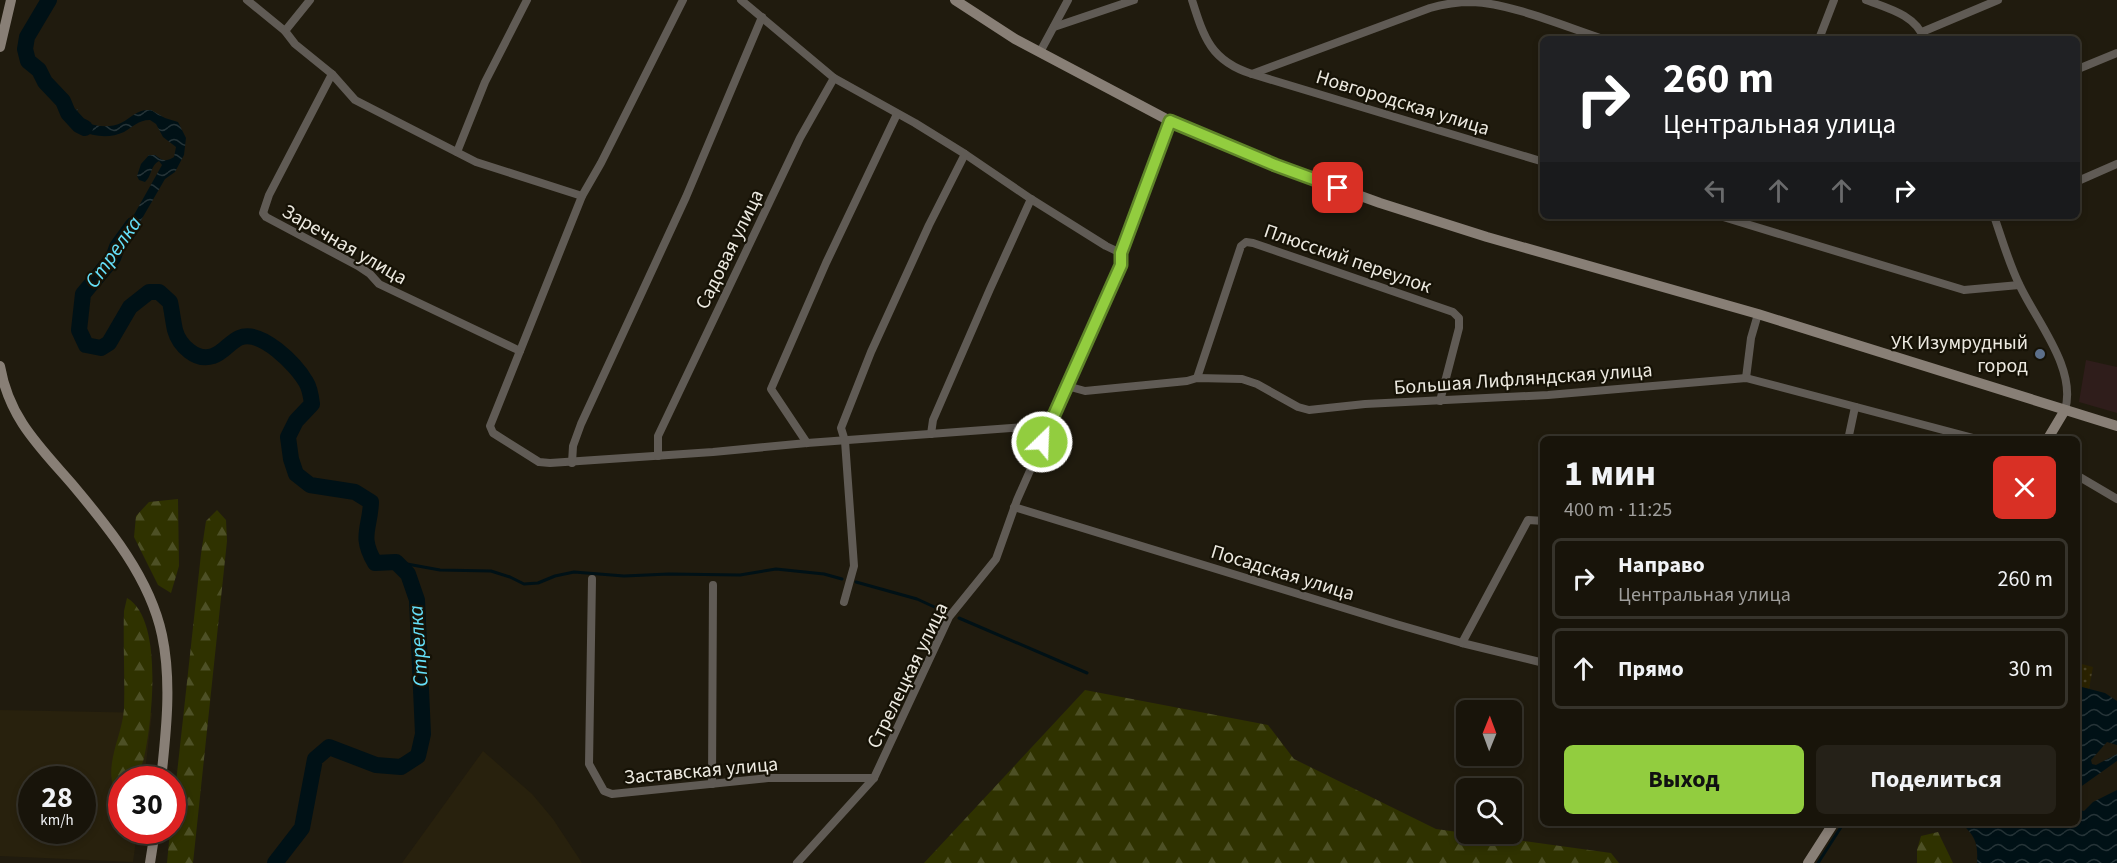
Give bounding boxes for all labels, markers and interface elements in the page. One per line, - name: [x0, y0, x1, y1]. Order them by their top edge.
- text: 260 m: [1663, 49, 1774, 109]
- icon: right: [1564, 60, 1642, 138]
- street label: Новгородская улица: [1312, 63, 1493, 143]
- text: Центральная улица: [1663, 105, 1896, 144]
- pin: [1312, 162, 1363, 213]
- icon: arrive: [1321, 171, 1354, 204]
- icon: left: [1699, 174, 1732, 207]
- icon: ahead: [1762, 174, 1795, 207]
- icon: ahead: [1825, 174, 1858, 207]
- icon: right: [1888, 174, 1921, 207]
- street label: Садовая улица: [689, 185, 771, 314]
- street label: Заречная улица: [277, 198, 412, 292]
- water label: Стрелка: [77, 210, 149, 294]
- street label: Плюсский переулок: [1260, 217, 1435, 301]
- place label: УК Изумрудный город: [1891, 329, 2028, 380]
- marker: УК Изумрудный город: [2033, 347, 2047, 361]
- street label: Большая Лифляндская улица: [1393, 356, 1653, 402]
- position arrow: [1010, 410, 1074, 474]
- text: 1 мин: [1564, 448, 1656, 499]
- button: close: [1993, 456, 2056, 519]
- text: 400 m · 11:25: [1564, 496, 1672, 524]
- street label: Посадская улица: [1207, 538, 1358, 608]
- text: Направо: [1618, 549, 1705, 581]
- icon: right: [1567, 562, 1600, 595]
- text: 260 m: [1998, 563, 2053, 595]
- text: Центральная улица: [1618, 581, 1791, 609]
- street label: Стрелецкая улица: [860, 598, 955, 753]
- water label: Стрелка: [400, 604, 436, 688]
- icon: ahead: [1567, 652, 1600, 685]
- text: Прямо: [1618, 653, 1684, 685]
- text: 30 m: [2008, 653, 2053, 685]
- north arrow: [1456, 700, 1522, 766]
- map controls: [1456, 700, 1522, 844]
- button: Выход: [1564, 745, 1804, 814]
- button: Поделиться: [1816, 745, 2056, 814]
- street label: Заставская улица: [623, 750, 779, 792]
- speed limit sign: 30: [108, 766, 186, 844]
- text: 28: [41, 776, 73, 819]
- button: search: [1456, 778, 1522, 844]
- text: km/h: [40, 810, 74, 831]

